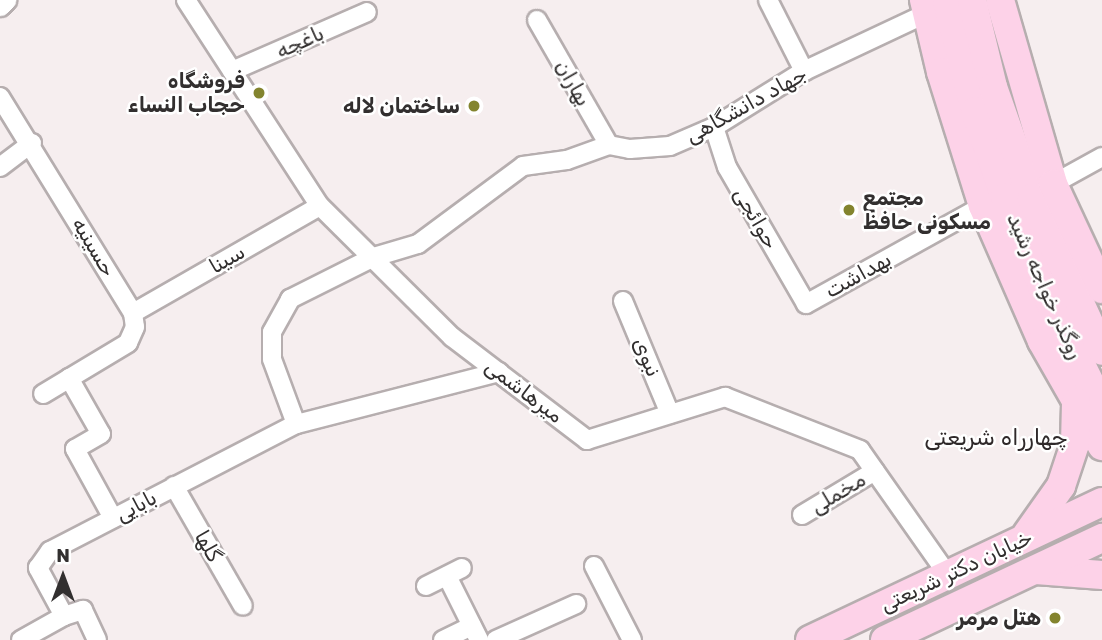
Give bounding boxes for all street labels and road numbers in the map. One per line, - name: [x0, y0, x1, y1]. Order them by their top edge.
- street label: باغچه: [272, 20, 328, 64]
- street label: بهاران: [550, 55, 596, 111]
- street label: جهاد دانشگاهی: [681, 61, 811, 149]
- street label: حوائجی: [728, 183, 784, 253]
- street label: روگذر خواجه رشید: [1002, 209, 1088, 363]
- street label: حسینیه: [67, 213, 121, 281]
- street label: سینا: [205, 239, 249, 279]
- street label: بهداشت: [820, 247, 896, 303]
- street label: نبوی: [628, 334, 666, 380]
- street label: میرهاشمی: [480, 354, 568, 428]
- street label: مخملی: [806, 467, 870, 519]
- street label: بابایی: [111, 485, 161, 527]
- street label: خیابان دکتر شریعتی: [876, 525, 1036, 617]
- street label: گلها: [189, 526, 227, 566]

